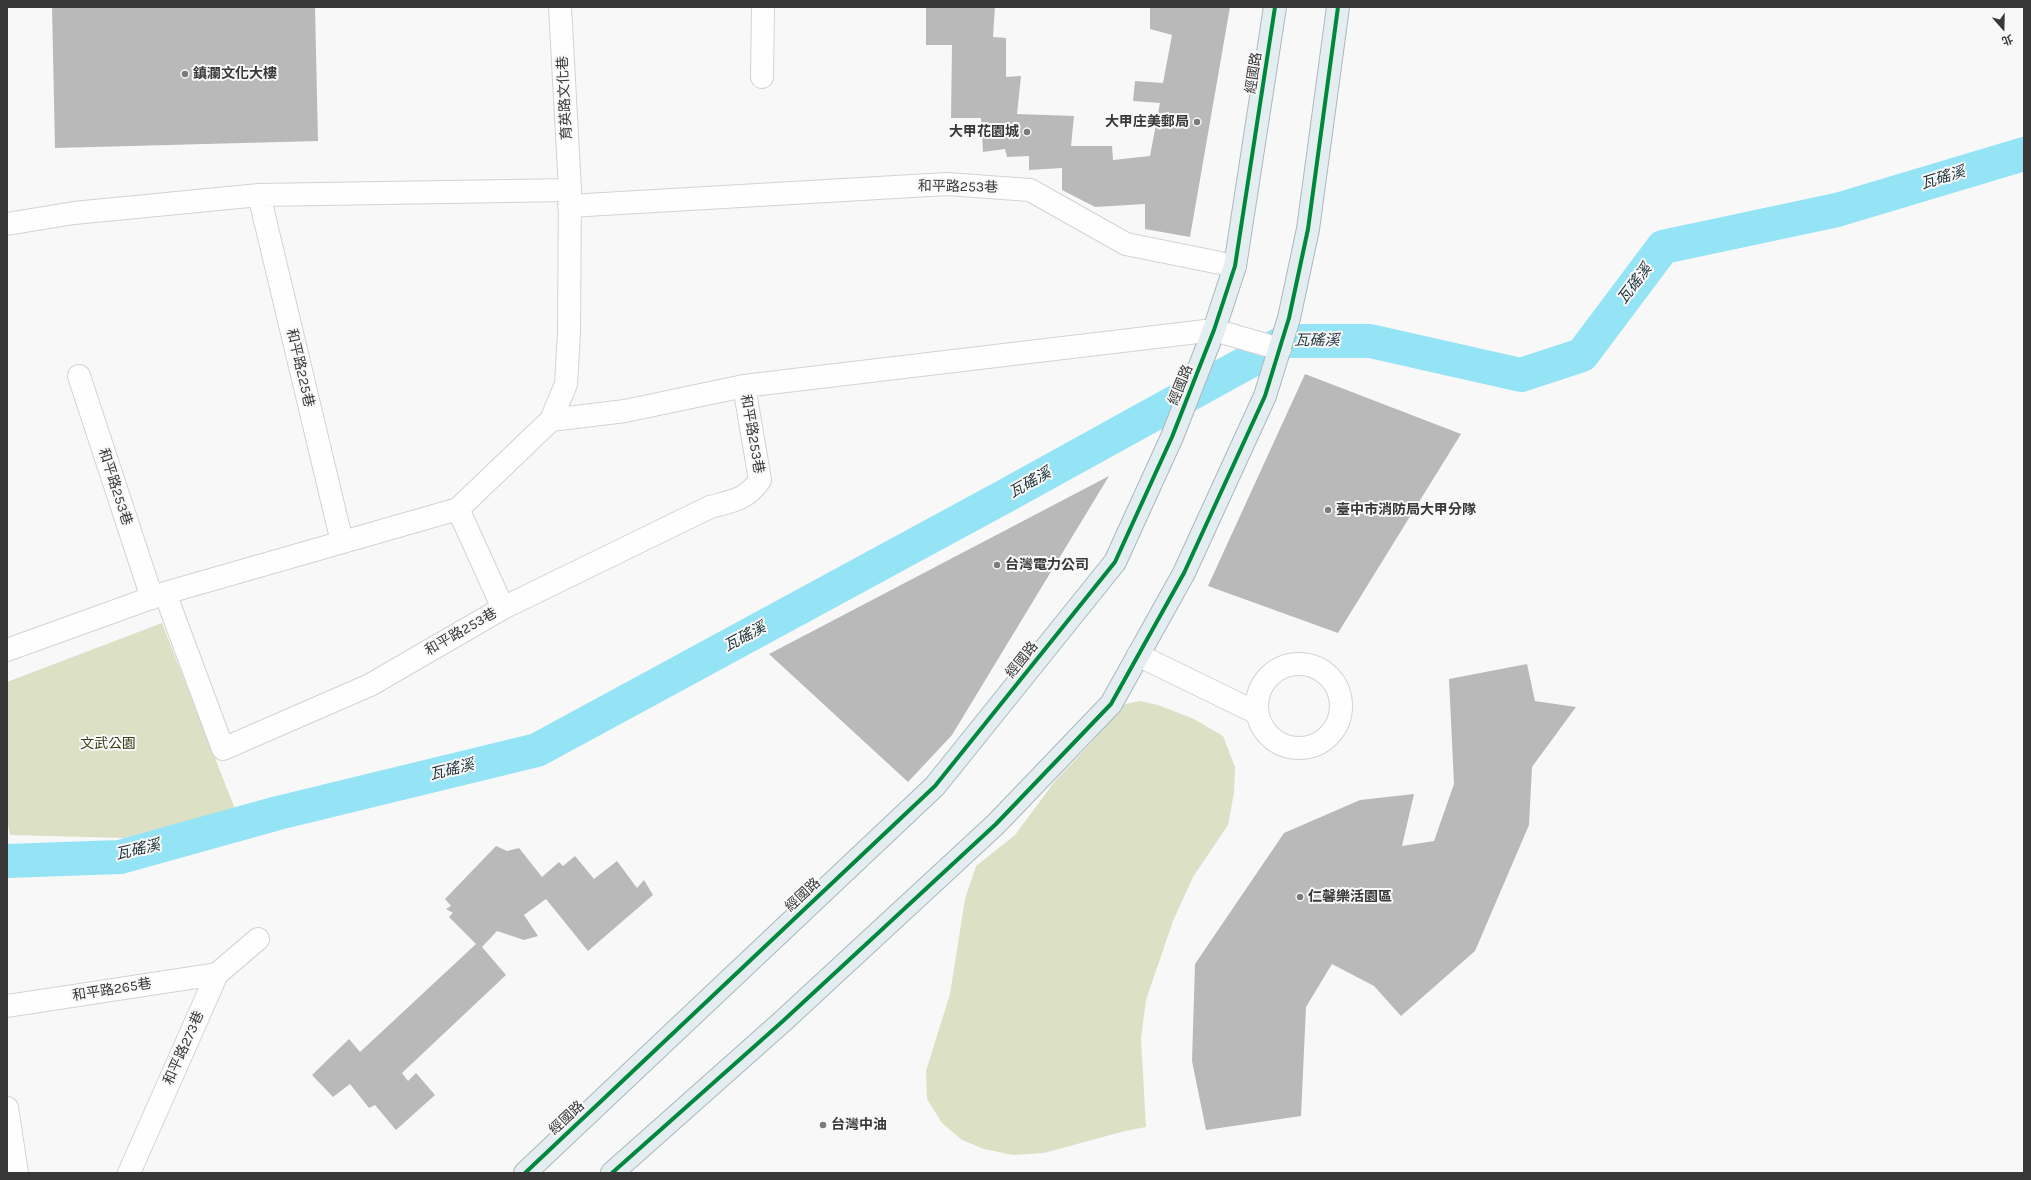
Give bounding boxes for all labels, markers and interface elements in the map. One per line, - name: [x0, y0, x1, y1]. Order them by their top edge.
- north arrow: [1983, 8, 2023, 48]
- text: 北: [2000, 32, 2015, 48]
- street label: 經國路: [1242, 51, 1266, 95]
- street label: 育英路文化巷: [554, 56, 576, 140]
- place label: 鎮瀾文化大樓: [193, 66, 277, 82]
- marker: 鎮瀾文化大樓: [180, 69, 190, 79]
- place label: 大甲庄美郵局: [1105, 114, 1189, 130]
- marker: 大甲庄美郵局: [1192, 117, 1202, 127]
- place label: 大甲花園城: [949, 124, 1019, 140]
- marker: 大甲花園城: [1022, 127, 1032, 137]
- water label: 瓦磘溪: [1919, 163, 1967, 193]
- street label: 和平路253巷: [918, 178, 998, 196]
- water label: 瓦磘溪: [1614, 261, 1656, 307]
- street label: 和平路225巷: [283, 327, 317, 409]
- water label: 瓦磘溪: [1295, 332, 1339, 350]
- street label: 經國路: [1165, 362, 1197, 408]
- street label: 和平路253巷: [737, 393, 767, 475]
- street label: 和平路253巷: [95, 446, 135, 528]
- water label: 瓦磘溪: [1006, 464, 1054, 502]
- place label: 臺中市消防局大甲分隊: [1336, 502, 1476, 518]
- marker: 臺中市消防局大甲分隊: [1323, 505, 1333, 515]
- place label: 台灣電力公司: [1005, 557, 1089, 573]
- marker: 台灣電力公司: [992, 560, 1002, 570]
- street label: 和平路253巷: [422, 605, 500, 659]
- water label: 瓦磘溪: [721, 618, 769, 656]
- street label: 經國路: [1002, 638, 1042, 682]
- park label: 文武公園: [80, 736, 136, 752]
- water label: 瓦磘溪: [428, 756, 476, 784]
- water label: 瓦磘溪: [114, 836, 162, 864]
- street label: 經國路: [782, 875, 824, 915]
- place label: 仁馨樂活園區: [1308, 889, 1392, 905]
- marker: 仁馨樂活園區: [1295, 892, 1305, 902]
- street label: 和平路265巷: [71, 975, 153, 1005]
- street label: 和平路273巷: [160, 1009, 208, 1087]
- street label: 經國路: [546, 1098, 588, 1138]
- place label: 台灣中油: [831, 1117, 887, 1133]
- marker: 台灣中油: [818, 1120, 828, 1130]

